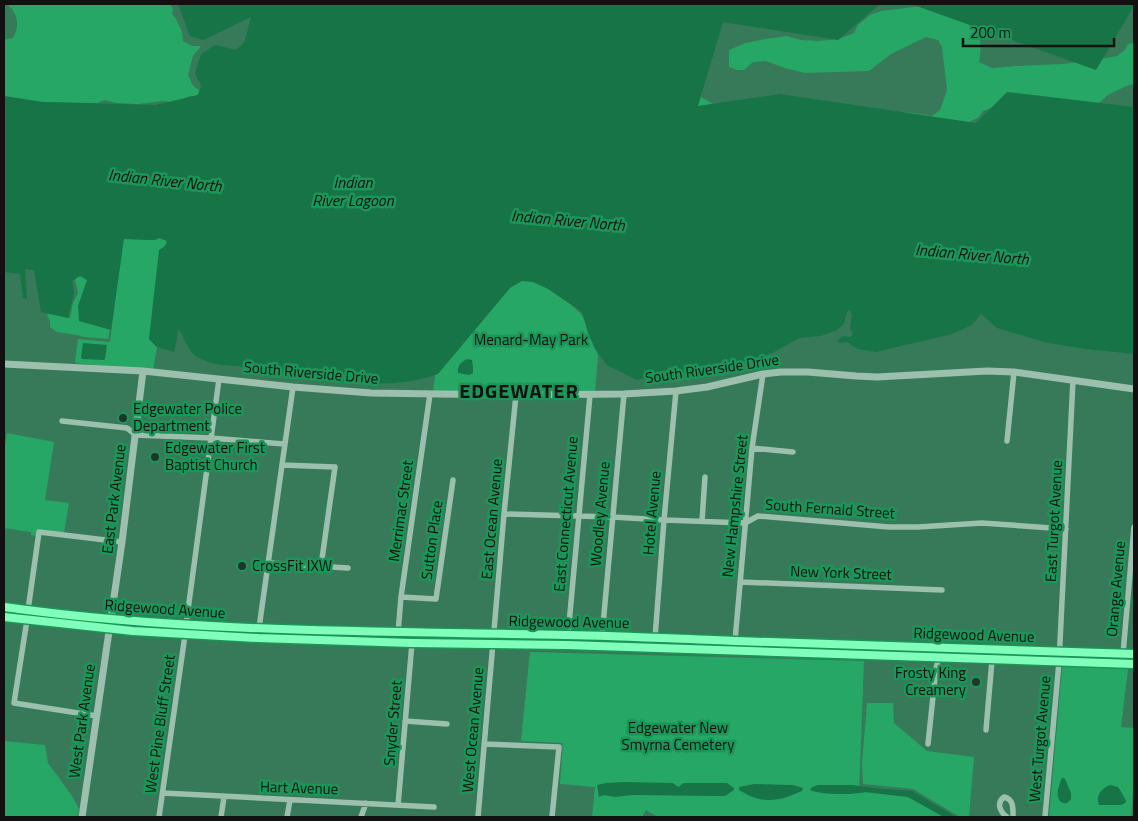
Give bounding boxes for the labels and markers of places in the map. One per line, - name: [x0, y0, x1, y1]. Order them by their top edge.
- place label: Edgewater Police Department: [133, 397, 242, 437]
- marker: Edgewater Police Department: [117, 412, 129, 424]
- place label: Edgewater First Baptist Church: [165, 436, 266, 476]
- marker: Edgewater First Baptist Church: [149, 451, 161, 463]
- place label: CrossFit IXW: [252, 554, 332, 577]
- marker: CrossFit IXW: [236, 560, 248, 572]
- place label: Frosty King Creamery: [895, 661, 966, 701]
- marker: Frosty King Creamery: [970, 676, 982, 688]

